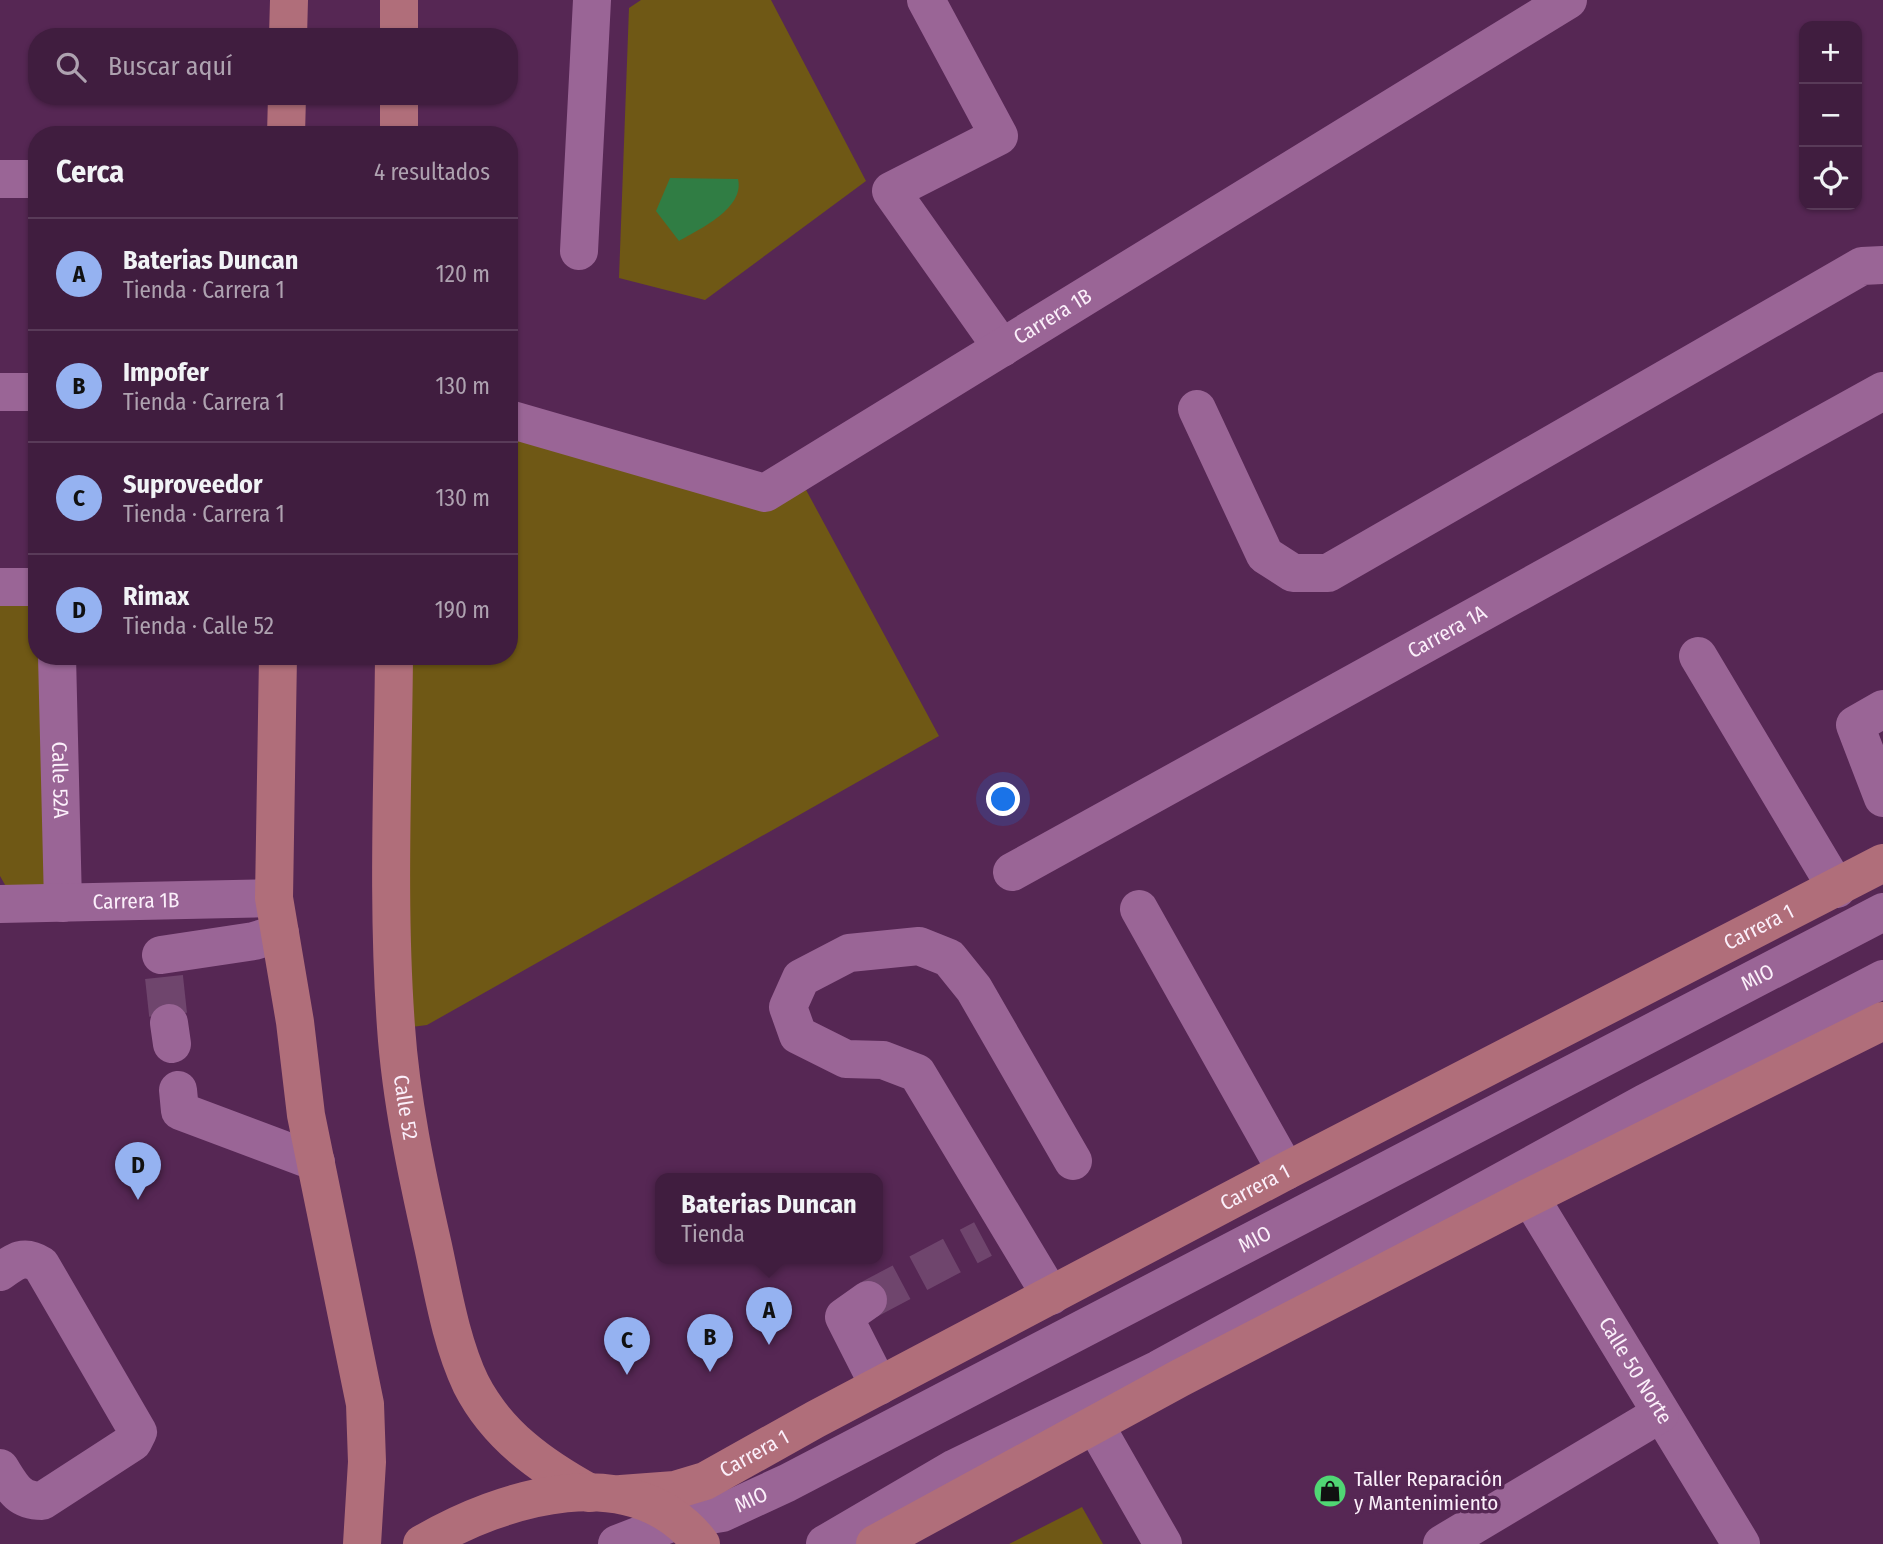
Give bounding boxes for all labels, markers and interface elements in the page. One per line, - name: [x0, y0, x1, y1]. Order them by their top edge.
- map controls: [1799, 21, 1862, 210]
- button: +: [1799, 21, 1862, 84]
- search box: [28, 28, 518, 105]
- icon: search: [52, 48, 90, 86]
- text: Buscar aquí: [108, 51, 233, 82]
- button: −: [1799, 84, 1862, 147]
- button: locate: [1799, 147, 1862, 210]
- text: Cerca: [56, 154, 124, 190]
- text: 4 resultados: [374, 158, 490, 186]
- text: Baterias Duncan: [123, 245, 298, 276]
- text: A: [73, 260, 85, 288]
- text: 120 m: [436, 260, 490, 288]
- text: Tienda · Carrera 1: [123, 276, 285, 304]
- street label: Carrera 1B: [1009, 283, 1096, 350]
- text: Impofer: [123, 357, 209, 388]
- text: B: [73, 372, 85, 400]
- text: 130 m: [436, 372, 490, 400]
- text: Tienda · Carrera 1: [123, 388, 285, 416]
- text: Suproveedor: [123, 469, 263, 500]
- text: C: [73, 484, 85, 512]
- text: 130 m: [436, 484, 490, 512]
- text: Tienda · Carrera 1: [123, 500, 285, 528]
- text: Rimax: [123, 581, 189, 612]
- text: D: [72, 596, 86, 624]
- text: 190 m: [435, 596, 490, 624]
- street label: Carrera 1A: [1403, 599, 1491, 664]
- text: Tienda · Calle 52: [123, 612, 274, 640]
- street label: Calle 52A: [46, 741, 74, 819]
- your location: [986, 782, 1020, 816]
- street label: Carrera 1B: [92, 887, 180, 915]
- street label: Carrera 1: [1719, 898, 1798, 956]
- street label: MIO: [1737, 958, 1778, 997]
- street label: Calle 52: [388, 1073, 424, 1142]
- pin: D: [115, 1142, 161, 1200]
- street label: Carrera 1: [1216, 1158, 1294, 1216]
- popup: [655, 1173, 883, 1264]
- text: Baterias Duncan: [681, 1189, 857, 1220]
- text: Tienda: [681, 1220, 745, 1248]
- street label: MIO: [1234, 1220, 1276, 1259]
- pin: A: [746, 1287, 792, 1345]
- street label: Calle 50 Norte: [1593, 1312, 1678, 1429]
- pin: B: [687, 1314, 733, 1372]
- pin: C: [604, 1317, 650, 1375]
- street label: Carrera 1: [715, 1424, 794, 1483]
- place label: Taller Reparación y Mantenimiento: [1354, 1466, 1503, 1516]
- shop icon: Taller Reparación y Mantenimiento: [1311, 1472, 1349, 1510]
- street label: MIO: [730, 1481, 772, 1518]

